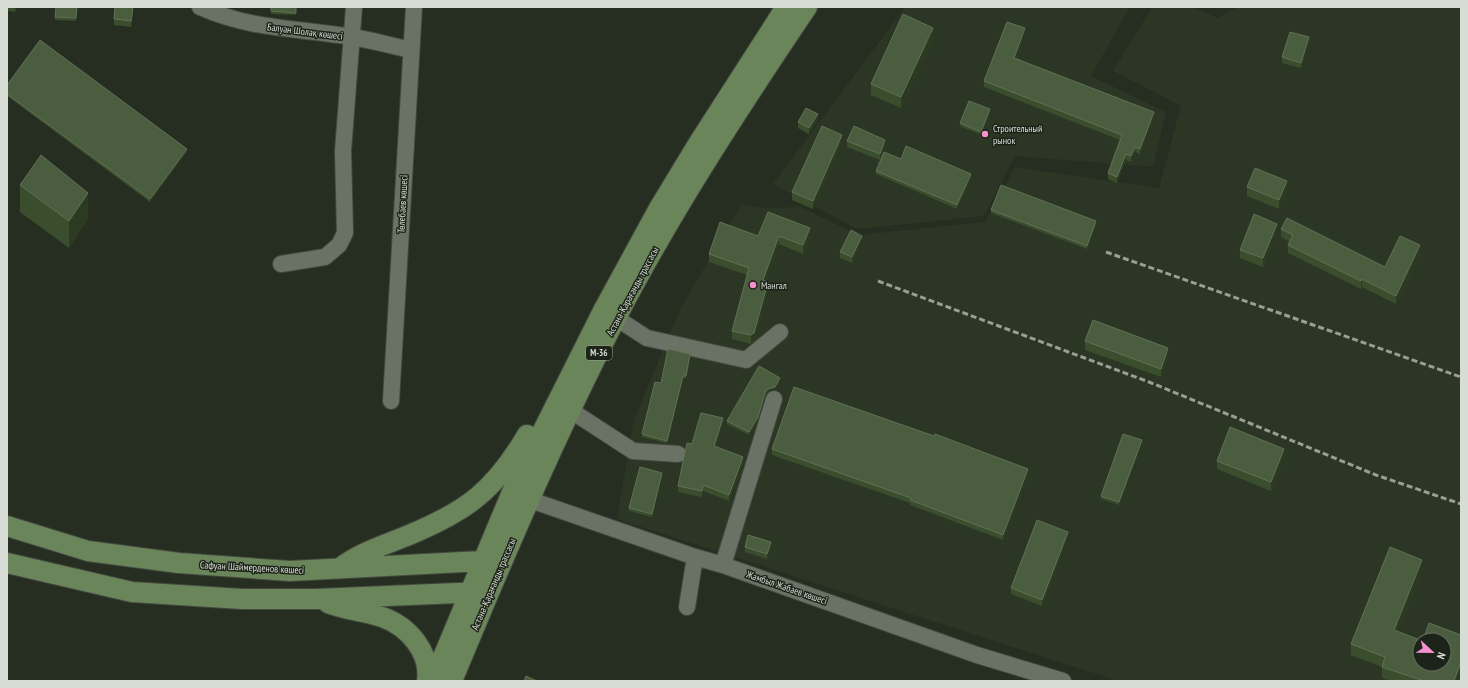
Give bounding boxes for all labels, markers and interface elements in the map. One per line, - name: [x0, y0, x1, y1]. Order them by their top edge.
- street label: Балуан Шолақ көшесі: [266, 20, 344, 43]
- place label: Строительный рынок: [993, 122, 1042, 147]
- marker: Строительный рынок: [980, 129, 990, 139]
- street label: Төлебаев көшесі: [394, 175, 411, 234]
- street label: Астана-Қарағанды трассасы: [604, 245, 661, 338]
- place label: Мангал: [761, 279, 787, 292]
- marker: Мангал: [748, 280, 758, 290]
- road number: M-36: [586, 346, 612, 360]
- street label: Астана-Қарағанды трассасы: [468, 536, 519, 632]
- street label: Сафуан Шаймерденов көшесі: [199, 558, 304, 577]
- street label: Жамбыл Жабаев көшесі: [744, 567, 829, 607]
- north arrow: [1412, 632, 1452, 672]
- text: N: [1434, 650, 1449, 661]

